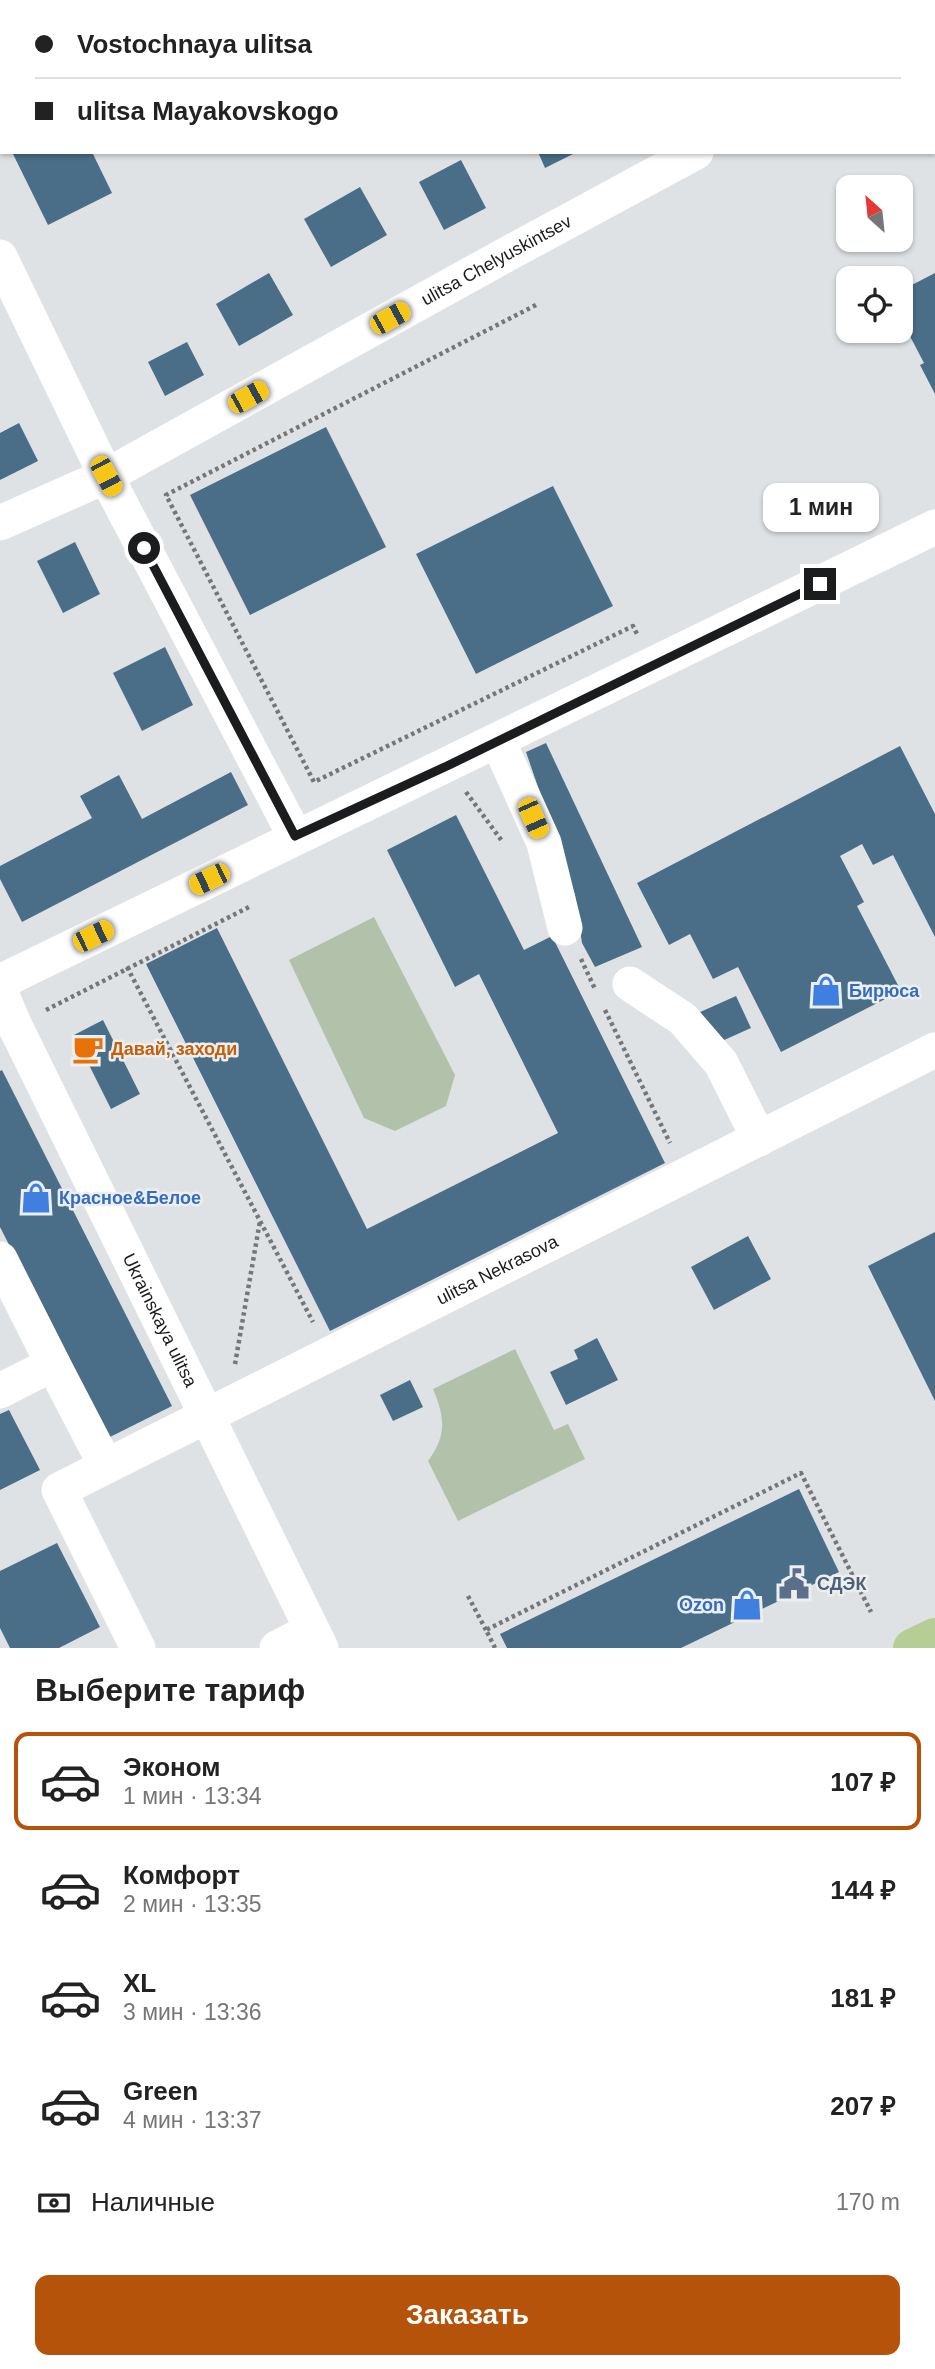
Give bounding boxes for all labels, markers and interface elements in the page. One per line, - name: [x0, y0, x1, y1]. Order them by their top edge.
- text: Vostochnaya ulitsa: [77, 29, 312, 59]
- text: ulitsa Mayakovskogo: [77, 96, 339, 126]
- north arrow: [836, 175, 914, 252]
- map controls: [836, 175, 913, 343]
- street label: ulitsa Chelyuskintsev: [418, 211, 575, 309]
- button: locate: [836, 266, 913, 343]
- car: [367, 299, 414, 337]
- car: [225, 378, 272, 416]
- car: [87, 453, 126, 499]
- callout: 1 мин: [762, 482, 878, 532]
- text: 1 мин: [789, 494, 853, 520]
- route start: [128, 532, 160, 564]
- route end: [804, 568, 836, 600]
- car: [515, 795, 552, 841]
- car: [186, 860, 233, 898]
- car: [70, 917, 117, 955]
- shop icon: Бирюса: [809, 974, 843, 1008]
- place label: Бирюса: [849, 981, 920, 1001]
- cafe icon: Давай, заходи: [71, 1032, 105, 1066]
- place label: Давай, заходи: [111, 1039, 237, 1059]
- shop icon: Красное&Белое: [19, 1181, 53, 1215]
- place label: Красное&Белое: [59, 1188, 201, 1208]
- street label: ulitsa Nekrasova: [433, 1231, 562, 1309]
- street label: Ukrainskaya ulitsa: [119, 1250, 201, 1391]
- public building icon: СДЭК: [777, 1567, 811, 1601]
- place label: СДЭК: [817, 1574, 867, 1594]
- shop icon: Ozon: [730, 1588, 764, 1622]
- place label: Ozon: [679, 1595, 724, 1615]
- text: Выберите тариф: [35, 1672, 305, 1708]
- icon: car: [39, 1750, 102, 1813]
- text: Эконом: [123, 1752, 221, 1782]
- text: 107 ₽: [830, 1767, 896, 1797]
- text: 1 мин · 13:34: [123, 1783, 262, 1809]
- icon: car: [39, 1858, 102, 1921]
- text: Комфорт: [123, 1860, 240, 1890]
- text: 144 ₽: [830, 1875, 896, 1905]
- text: 2 мин · 13:35: [123, 1891, 262, 1917]
- icon: car: [39, 1966, 102, 2029]
- text: XL: [123, 1968, 156, 1998]
- text: 181 ₽: [830, 1983, 896, 2013]
- text: 3 мин · 13:36: [123, 1999, 262, 2025]
- icon: car: [39, 2074, 102, 2137]
- text: Green: [123, 2076, 198, 2106]
- text: 207 ₽: [830, 2091, 896, 2121]
- text: 4 мин · 13:37: [123, 2107, 262, 2133]
- icon: cash: [35, 2184, 73, 2222]
- text: Наличные: [91, 2187, 215, 2217]
- text: 170 m: [836, 2189, 900, 2215]
- button: Заказать: [35, 2275, 900, 2355]

